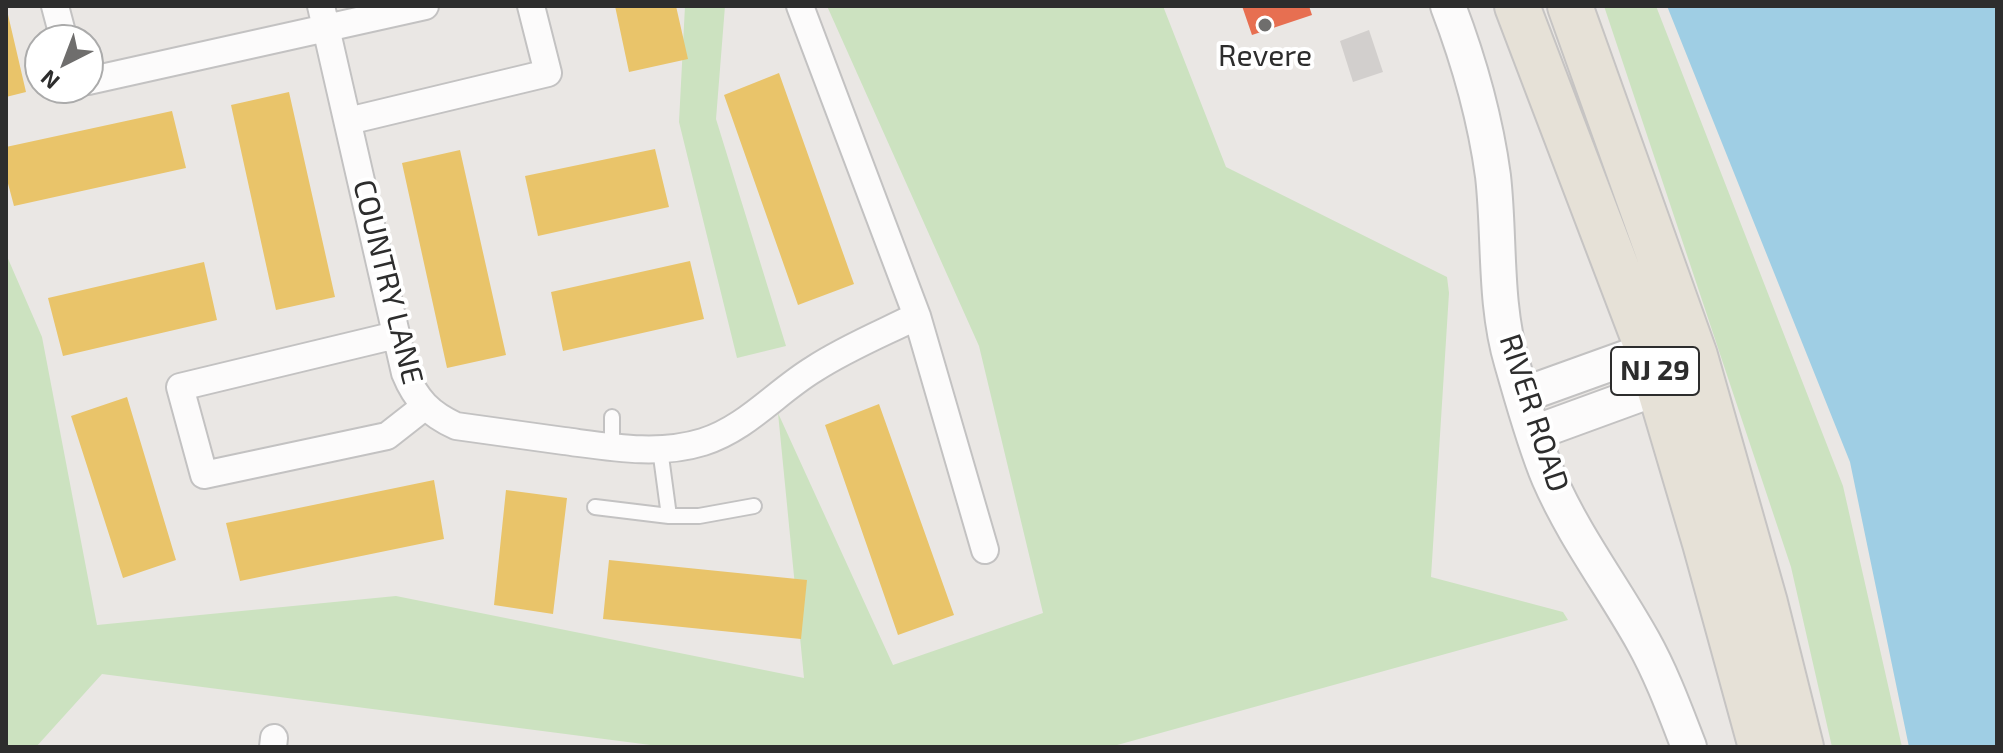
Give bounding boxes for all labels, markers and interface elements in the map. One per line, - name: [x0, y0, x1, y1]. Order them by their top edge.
- marker: Revere: [1256, 16, 1274, 34]
- north arrow: [24, 24, 104, 104]
- place label: Revere: [1218, 38, 1312, 74]
- text: N: [35, 65, 64, 95]
- street label: COUNTRY LANE: [345, 176, 431, 388]
- street label: RIVER ROAD: [1492, 330, 1576, 496]
- road number: NJ 29: [1611, 347, 1699, 395]

